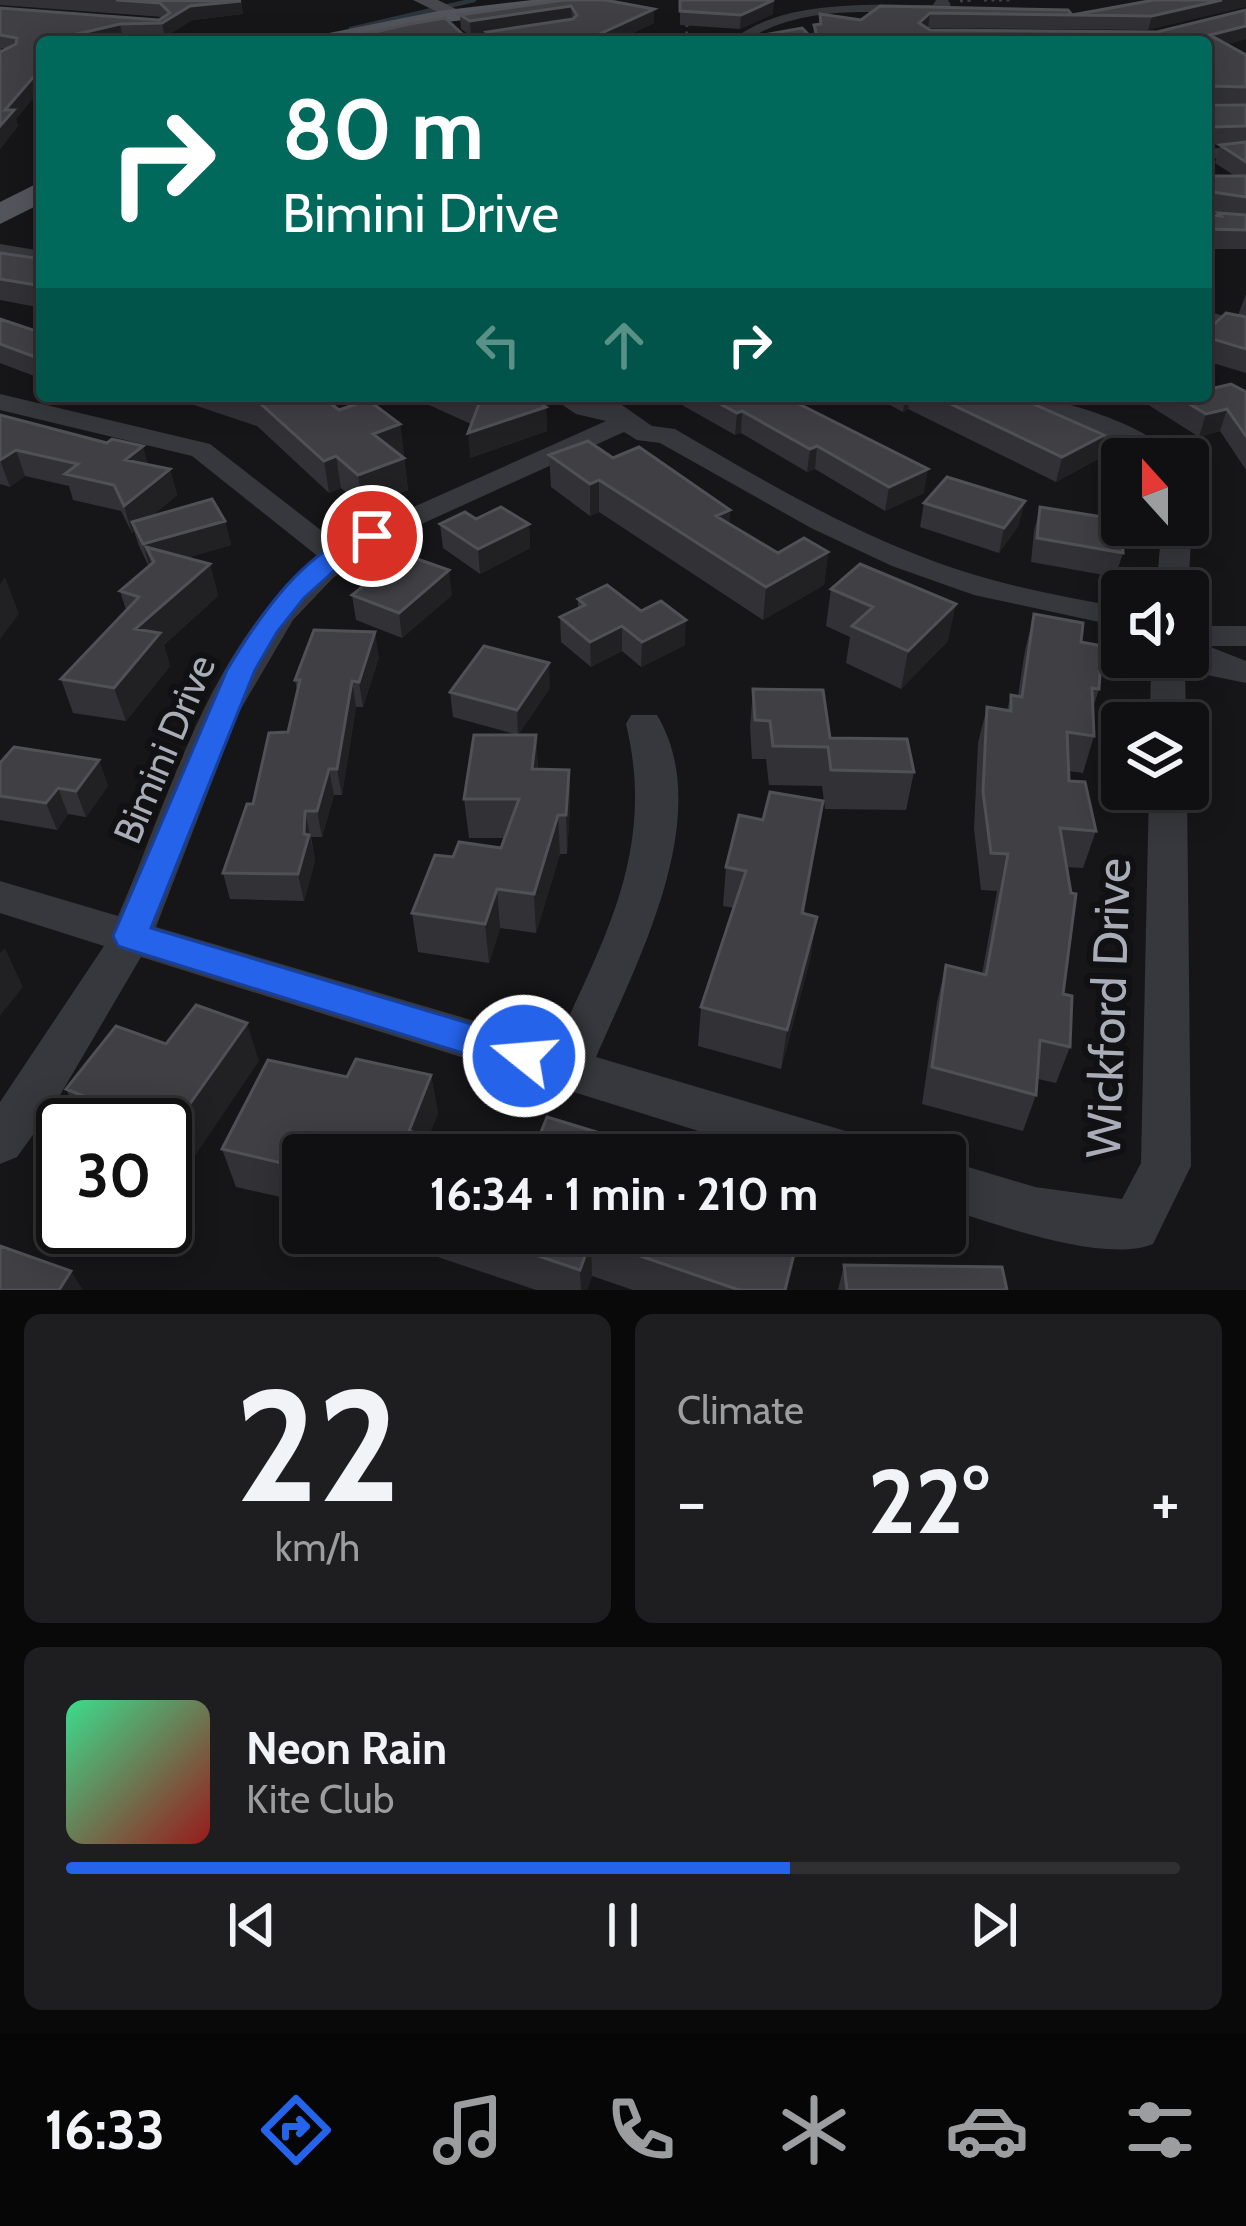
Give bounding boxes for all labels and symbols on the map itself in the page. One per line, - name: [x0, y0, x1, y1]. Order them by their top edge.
- north arrow: [1101, 438, 1209, 546]
- pin: [321, 485, 423, 587]
- street label: Bimini Drive: [103, 648, 225, 850]
- street label: Wickford Drive: [1074, 857, 1142, 1159]
- position arrow: [461, 993, 587, 1119]
- speed limit sign: 30: [36, 1098, 192, 1254]

